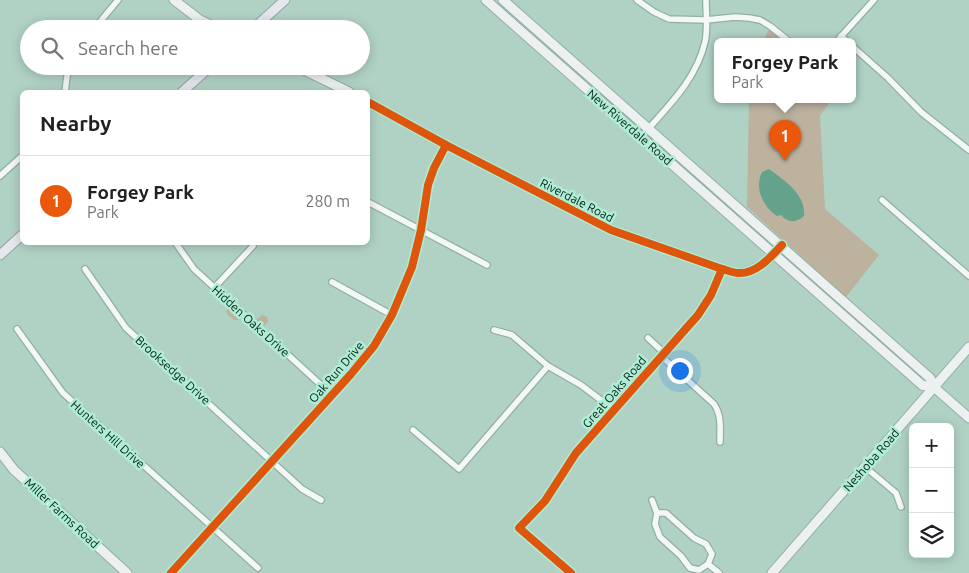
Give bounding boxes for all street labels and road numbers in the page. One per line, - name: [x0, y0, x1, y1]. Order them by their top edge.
- street label: New Riverdale Road: [585, 87, 675, 167]
- street label: Riverdale Road: [538, 176, 616, 224]
- street label: Hidden Oaks Drive: [210, 283, 292, 359]
- street label: Brooksedge Drive: [133, 333, 213, 407]
- street label: Oak Run Drive: [306, 339, 366, 405]
- street label: Great Oaks Road: [580, 354, 648, 430]
- street label: Hunters Hill Drive: [69, 398, 147, 470]
- street label: Neshoba Road: [841, 426, 901, 494]
- street label: Miller Farms Road: [22, 475, 102, 551]

